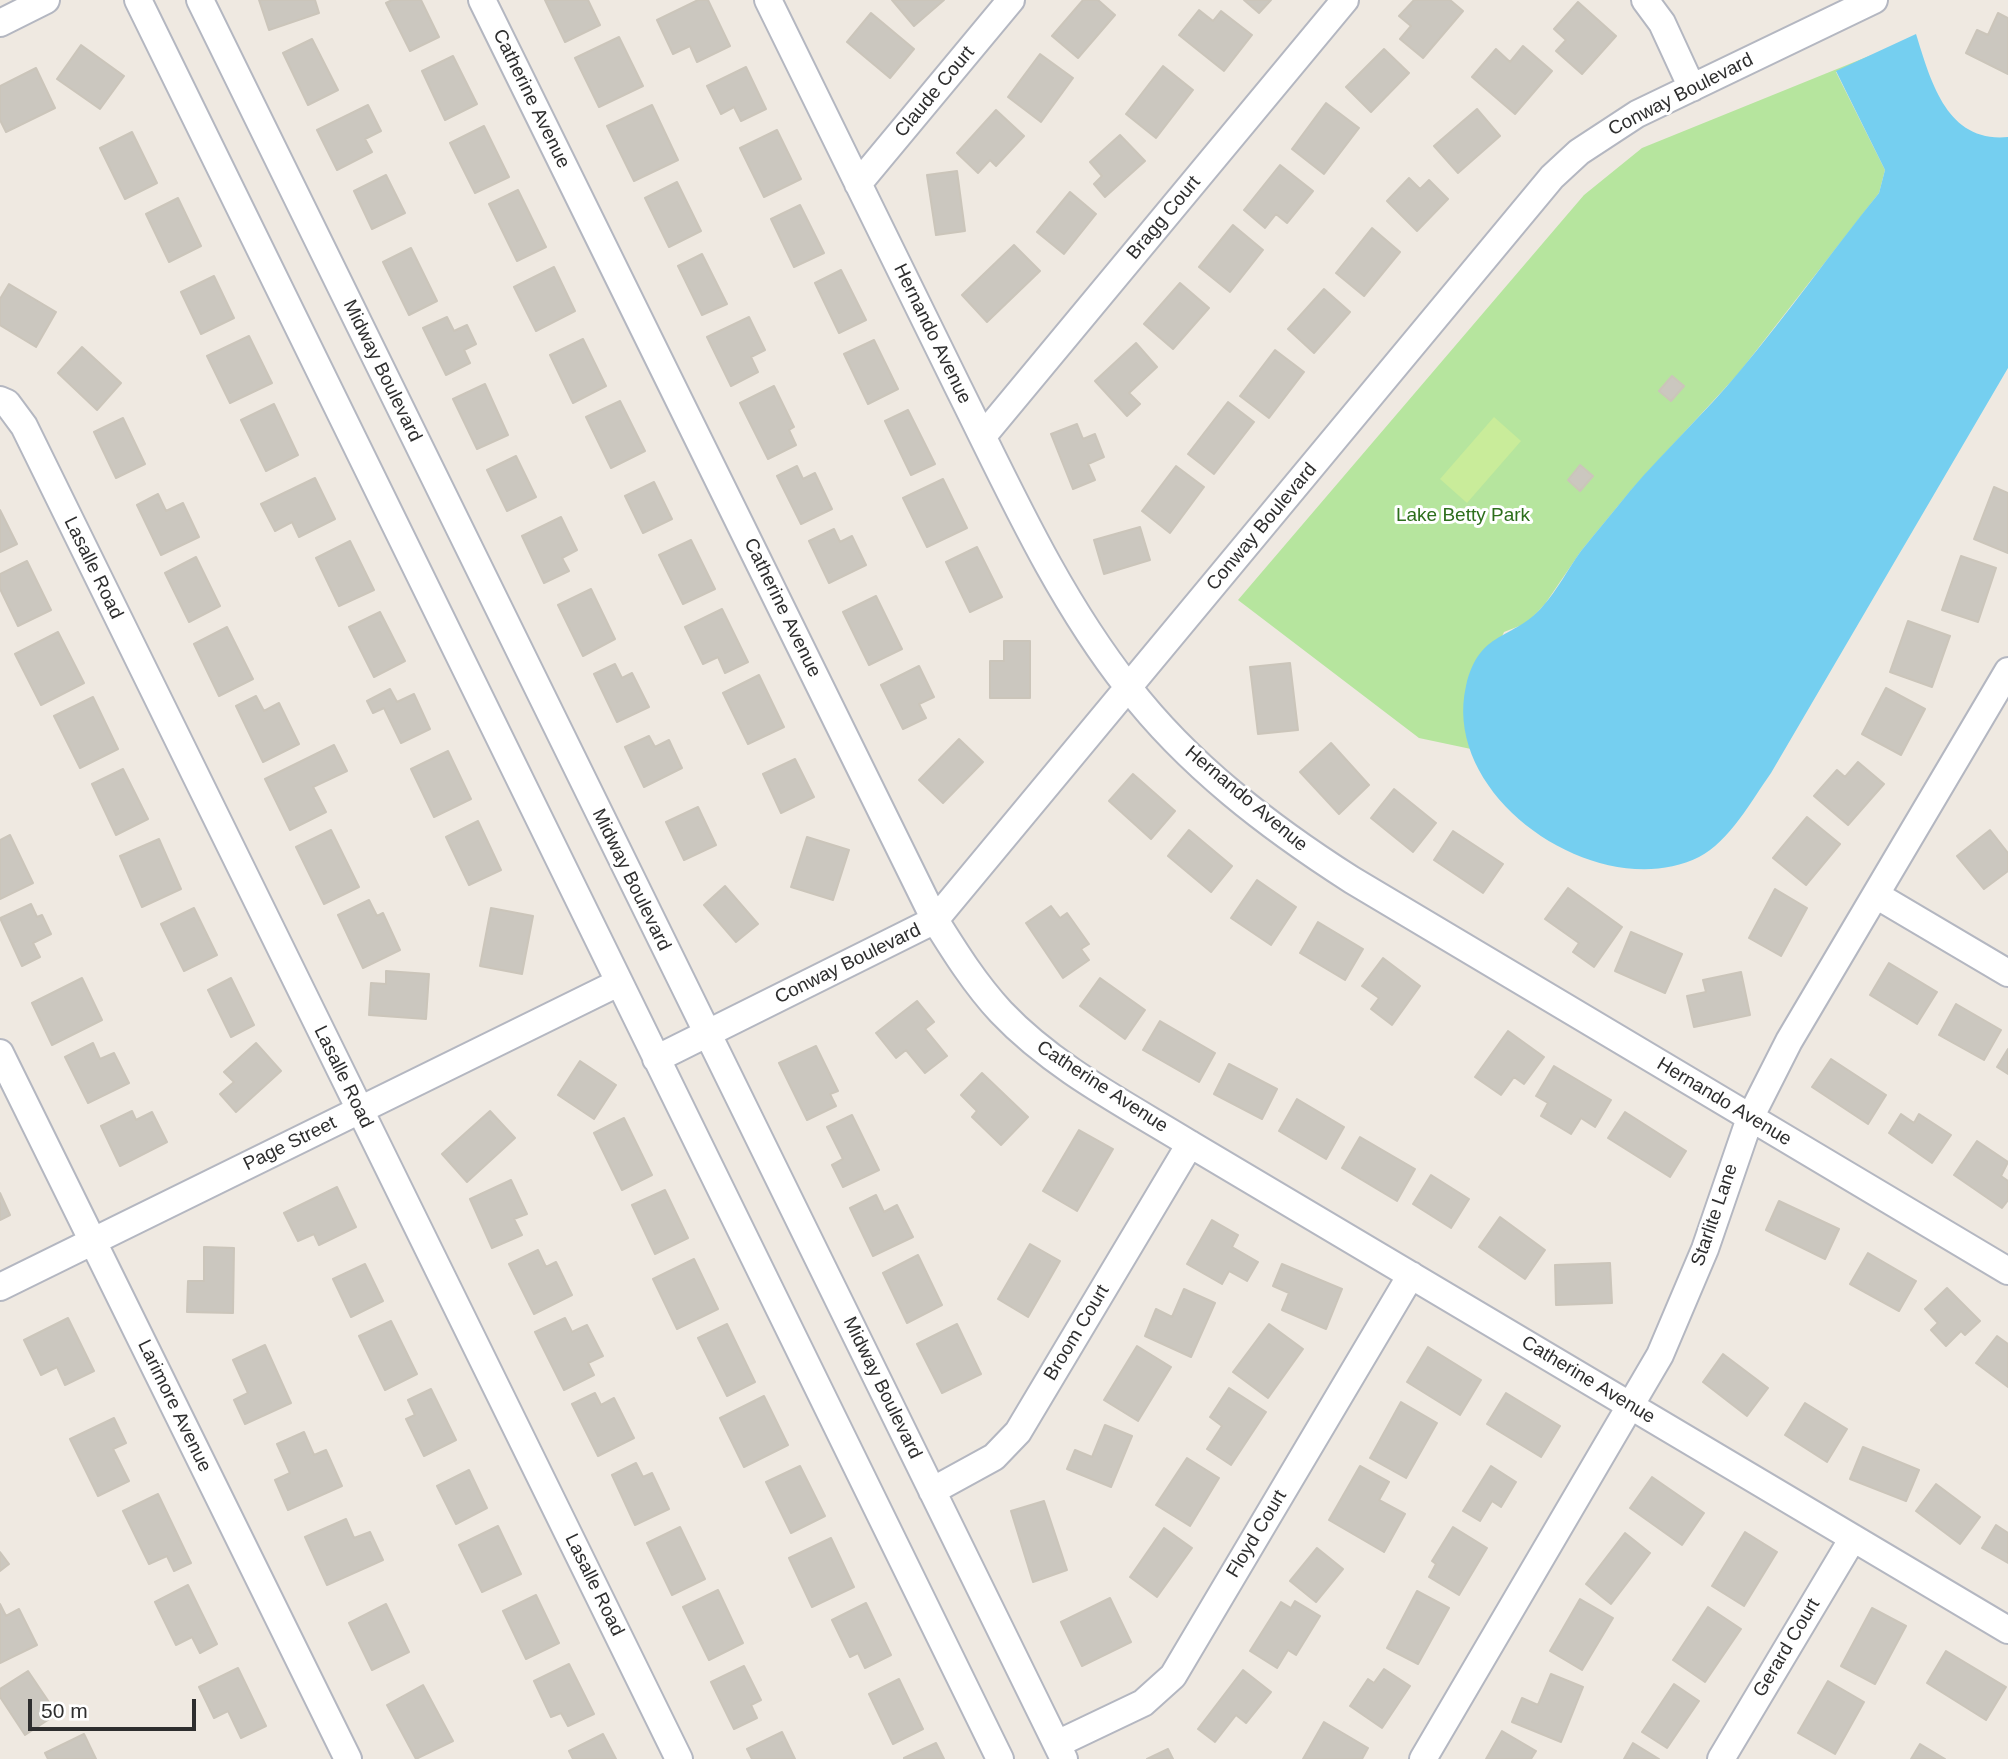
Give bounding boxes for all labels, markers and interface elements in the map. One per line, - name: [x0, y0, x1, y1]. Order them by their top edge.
- street label: Catherine Avenue: [487, 26, 575, 172]
- street label: Claude Court: [890, 42, 980, 142]
- street label: Conway Boulevard: [1605, 49, 1757, 141]
- street label: Bragg Court: [1122, 171, 1206, 265]
- street label: Hernando Avenue: [888, 260, 976, 408]
- street label: Midway Boulevard: [338, 296, 426, 446]
- street label: Conway Boulevard: [1202, 459, 1322, 595]
- park label: Lake Betty Park: [1396, 505, 1530, 527]
- street label: Lasalle Road: [58, 513, 128, 623]
- street label: Catherine Avenue: [738, 535, 826, 681]
- street label: Hernando Avenue: [1180, 741, 1312, 857]
- street label: Midway Boulevard: [587, 805, 675, 955]
- street label: Conway Boulevard: [771, 919, 925, 1009]
- street label: Lasalle Road: [308, 1022, 378, 1132]
- street label: Catherine Avenue: [1032, 1036, 1172, 1138]
- street label: Hernando Avenue: [1653, 1053, 1795, 1151]
- street label: Page Street: [240, 1112, 340, 1176]
- street label: Starlite Lane: [1687, 1161, 1743, 1269]
- street label: Broom Court: [1039, 1281, 1115, 1385]
- street label: Midway Boulevard: [838, 1313, 926, 1463]
- street label: Catherine Avenue: [1517, 1331, 1659, 1429]
- street label: Larimore Avenue: [132, 1336, 216, 1476]
- street label: Floyd Court: [1222, 1486, 1292, 1582]
- street label: Lasalle Road: [559, 1530, 629, 1640]
- street label: Gerard Court: [1749, 1595, 1825, 1701]
- scale bar: [32, 1686, 200, 1730]
- text: 50 m: [41, 1699, 88, 1722]

